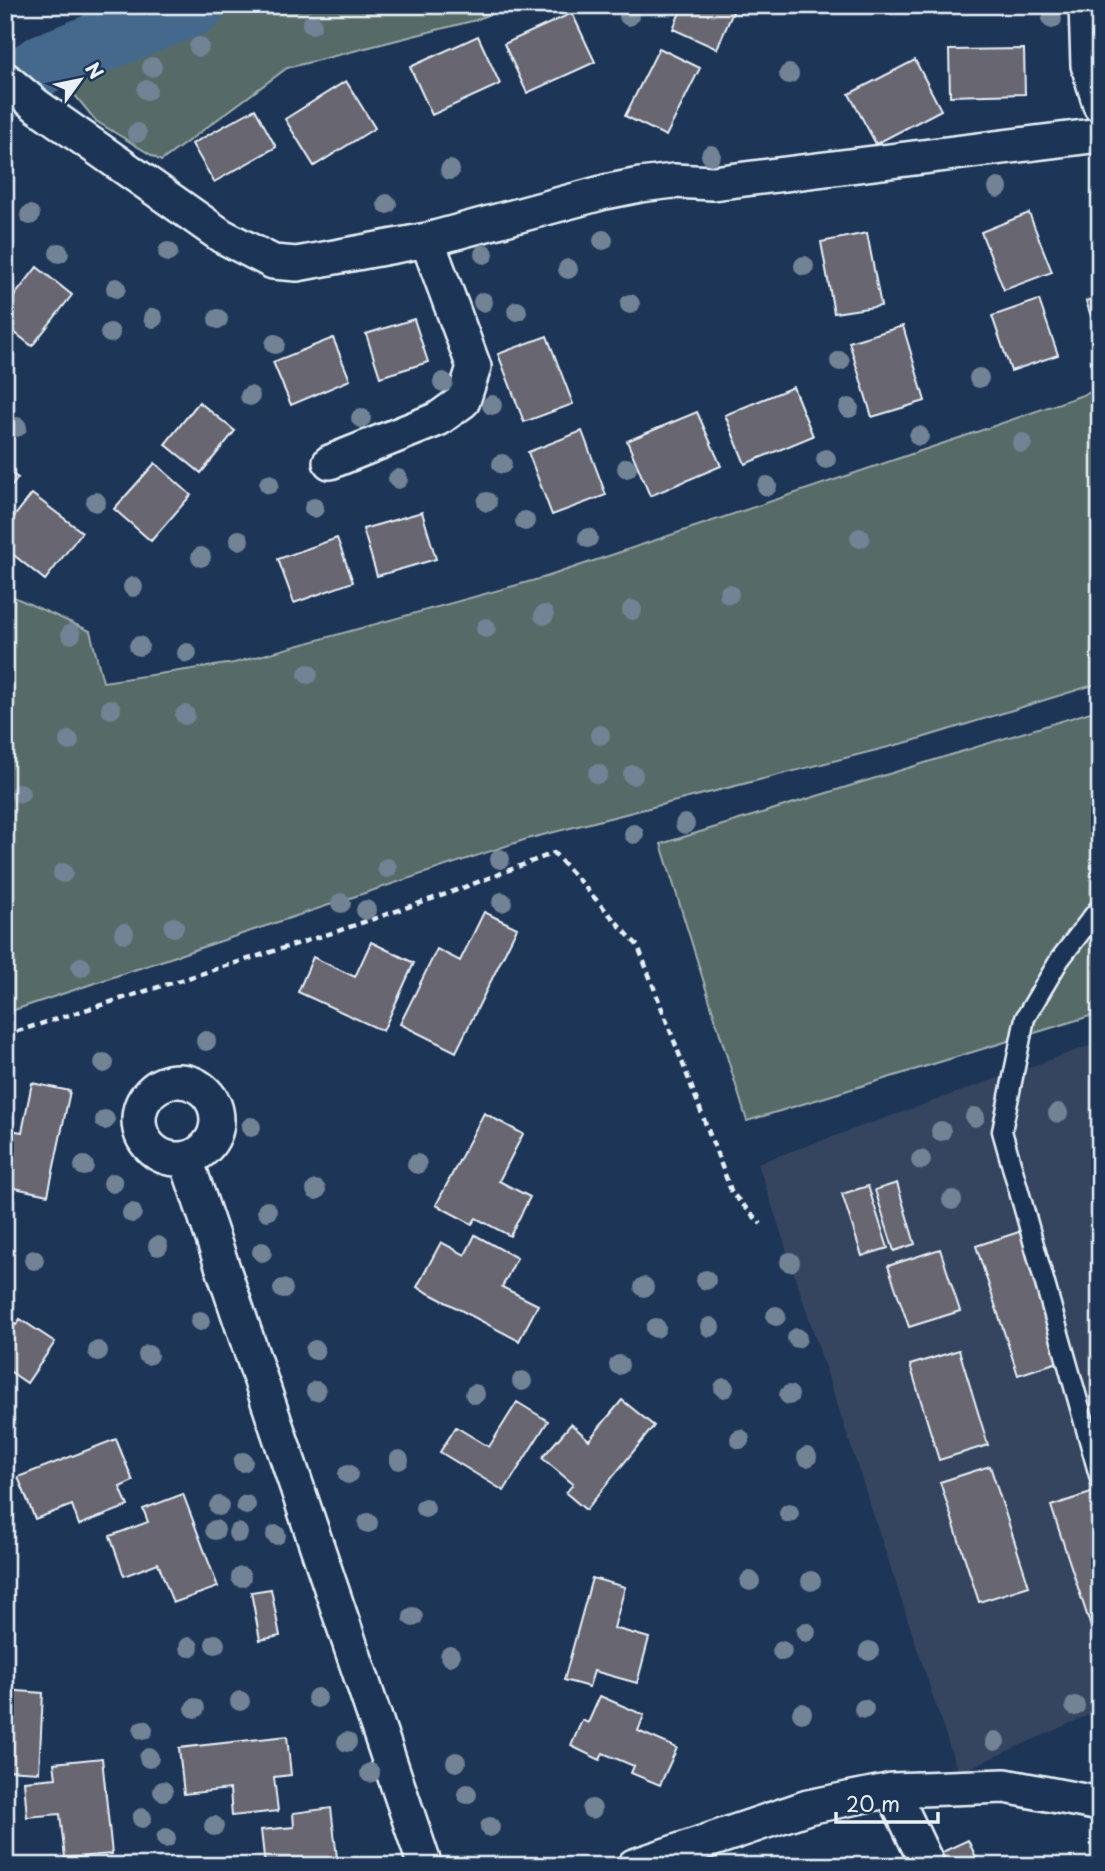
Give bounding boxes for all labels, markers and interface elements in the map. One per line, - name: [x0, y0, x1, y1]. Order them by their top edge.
- north arrow: [46, 46, 116, 116]
- text: N: [79, 56, 111, 84]
- scale bar: [836, 1780, 937, 1824]
- text: 20 m: [846, 1787, 900, 1819]

